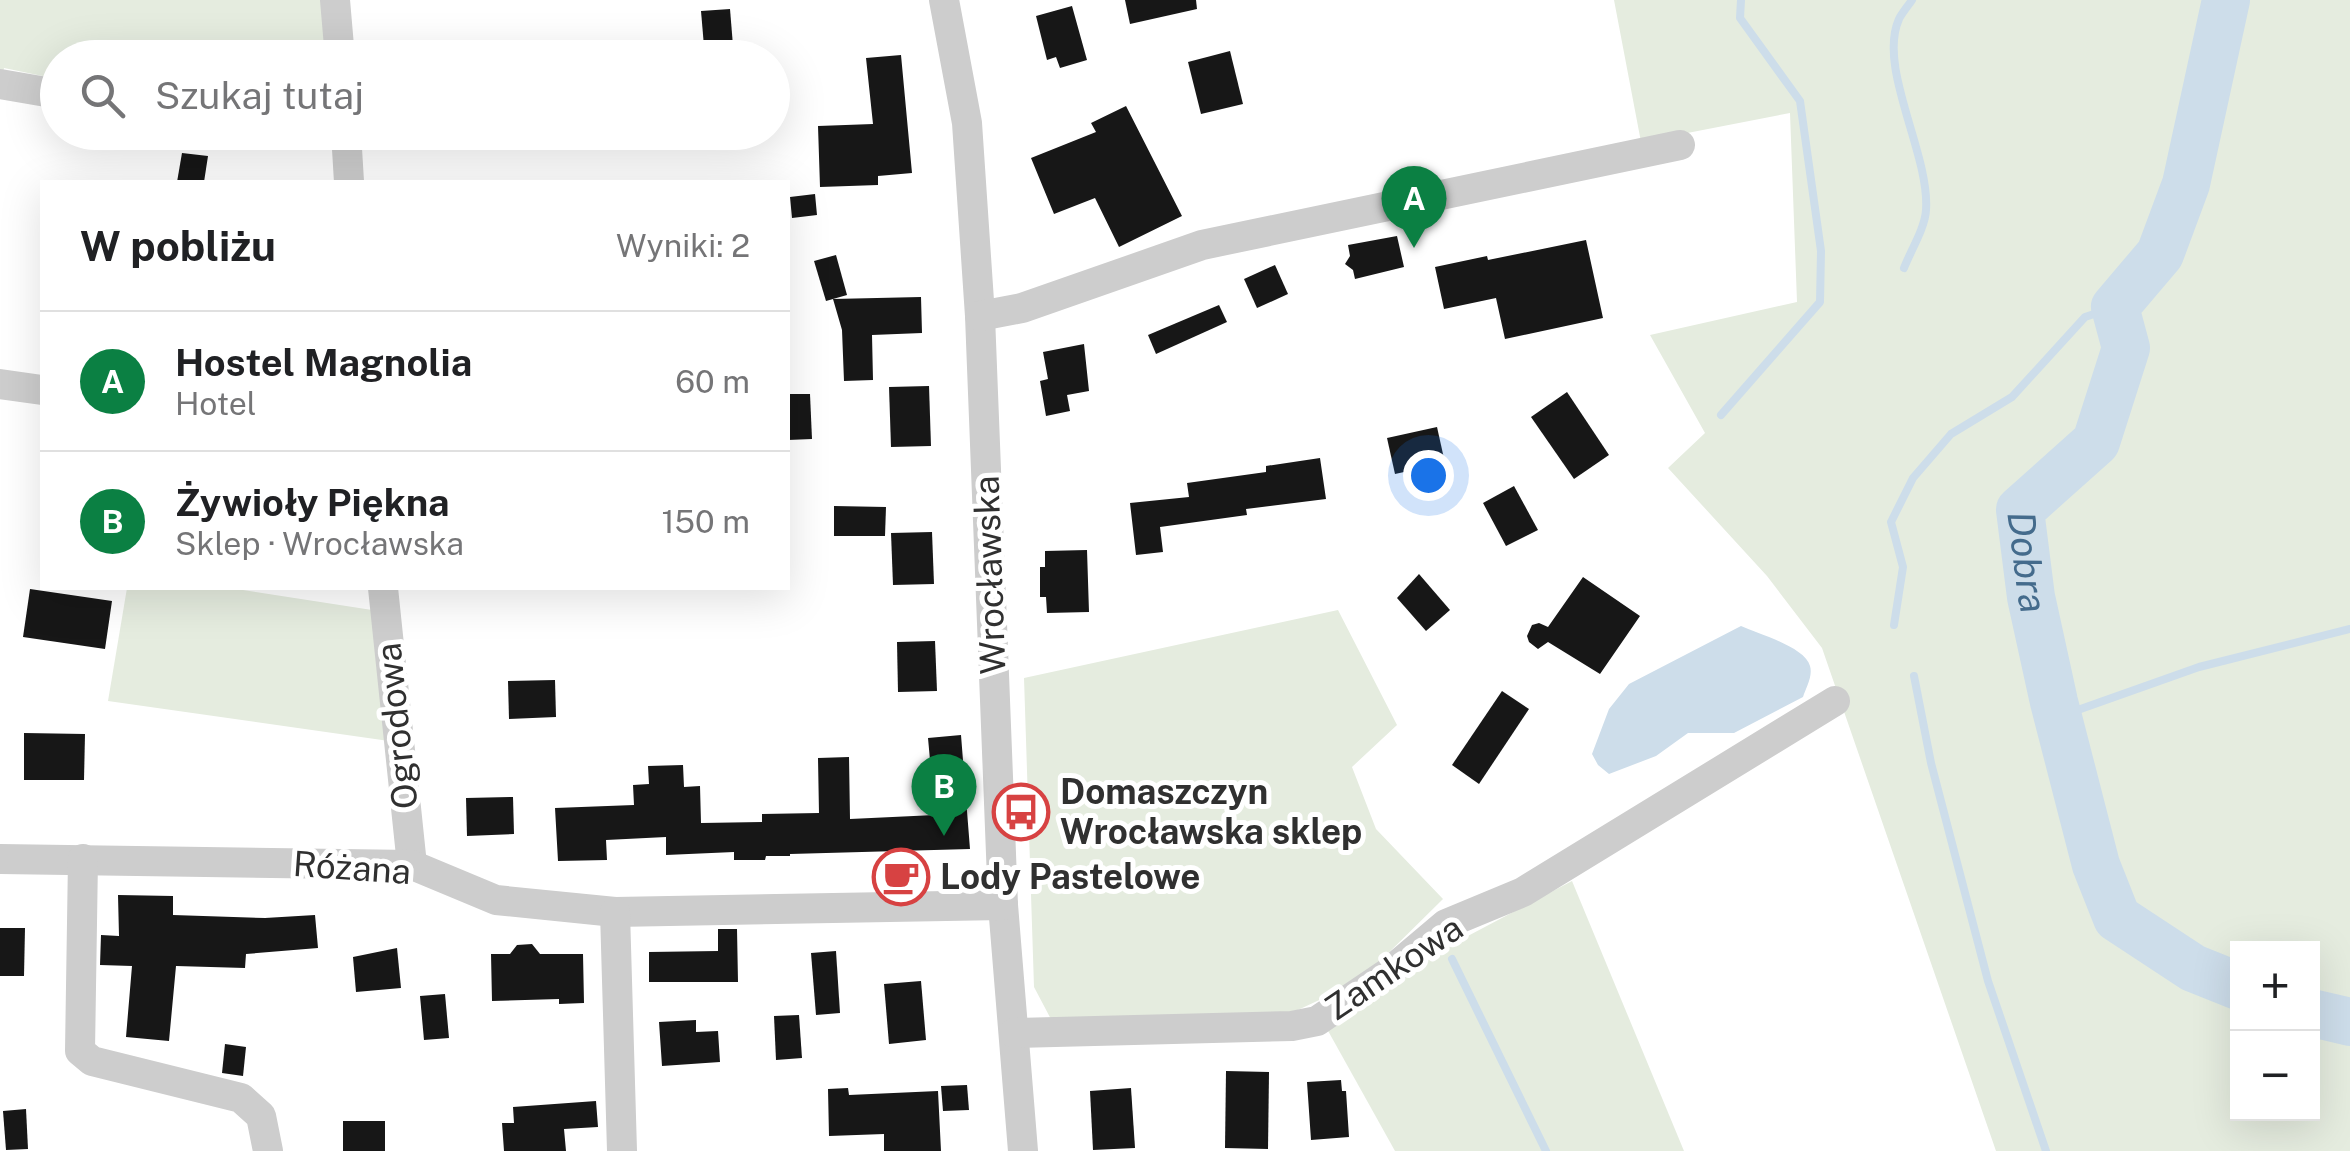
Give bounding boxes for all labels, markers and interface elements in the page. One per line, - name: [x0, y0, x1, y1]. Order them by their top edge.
- search box: [40, 40, 790, 150]
- icon: search: [75, 68, 130, 123]
- text: Szukaj tutaj: [155, 73, 364, 118]
- pin: A: [1382, 166, 1446, 248]
- text: W pobliżu: [80, 221, 276, 270]
- text: Wyniki: 2: [616, 227, 750, 264]
- text: Hostel Magnolia: [175, 340, 472, 385]
- text: A: [101, 363, 124, 400]
- text: 60 m: [675, 363, 750, 400]
- text: Hotel: [175, 385, 257, 422]
- your location: [1403, 450, 1454, 501]
- street label: Wrocławska: [966, 475, 1013, 675]
- text: Żywioły Piękna: [175, 480, 450, 525]
- text: B: [102, 503, 123, 540]
- text: 150 m: [661, 503, 750, 540]
- water label: Dobra: [1998, 508, 2057, 617]
- text: Sklep · Wrocławska: [175, 525, 464, 562]
- street label: Ogrodowa: [367, 641, 426, 811]
- pin: B: [912, 754, 976, 836]
- place label: Domaszczyn Wrocławska sklep: [1060, 771, 1362, 852]
- bus stop icon: Domaszczyn Wrocławska sklep: [991, 782, 1051, 842]
- street label: Różana: [292, 843, 412, 892]
- cafe icon: Lody Pastelowe: [871, 847, 931, 907]
- place label: Lody Pastelowe: [940, 856, 1201, 897]
- street label: Zamkowa: [1317, 907, 1470, 1028]
- map controls: [2230, 941, 2320, 1121]
- button: +: [2230, 941, 2320, 1031]
- button: −: [2230, 1031, 2320, 1121]

